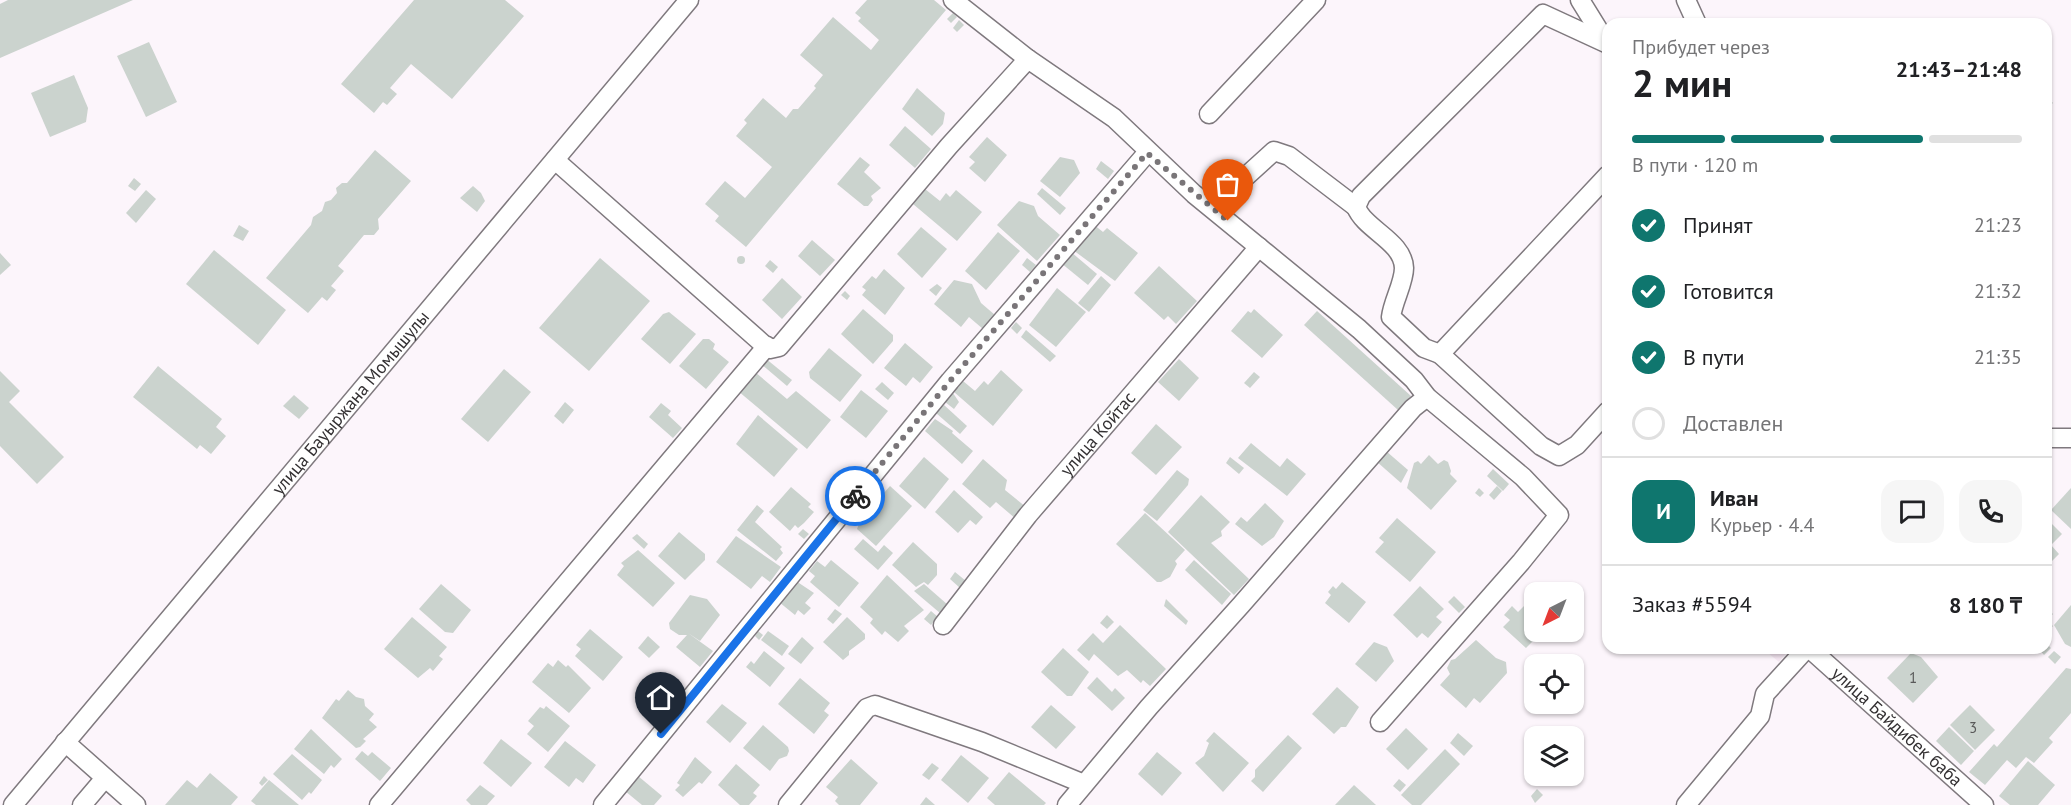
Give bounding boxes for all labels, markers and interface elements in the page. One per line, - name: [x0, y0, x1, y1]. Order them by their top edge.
- text: Прибудет через: [1632, 34, 1770, 60]
- text: 21:43–21:48: [1896, 55, 2022, 83]
- text: 2 мин: [1632, 57, 1732, 108]
- text: В пути · 120 m: [1632, 152, 1758, 178]
- pin: [1202, 159, 1253, 221]
- icon: bag: [1211, 168, 1244, 201]
- icon: check: [1632, 209, 1665, 242]
- text: Принят: [1683, 211, 1753, 239]
- text: 21:23: [1974, 212, 2022, 238]
- icon: check: [1632, 275, 1665, 308]
- text: Готовится: [1683, 277, 1774, 305]
- text: 21:32: [1974, 278, 2022, 304]
- street label: улица Бауыржана Момышулы: [266, 306, 434, 499]
- icon: check: [1632, 341, 1665, 374]
- text: В пути: [1683, 343, 1745, 371]
- text: 21:35: [1974, 344, 2022, 370]
- street label: улица Койтас: [1055, 387, 1140, 481]
- text: Доставлен: [1683, 409, 1783, 437]
- courier: [825, 466, 885, 526]
- icon: bike: [839, 480, 872, 513]
- button: chat: [1881, 480, 1944, 543]
- button: phone: [1959, 480, 2022, 543]
- text: Иван: [1710, 484, 1759, 512]
- text: И: [1656, 497, 1671, 525]
- text: Курьер · 4.4: [1710, 512, 1814, 538]
- north arrow: [1524, 582, 1584, 642]
- map controls: [1524, 582, 1584, 786]
- text: Заказ #5594: [1632, 590, 1752, 618]
- text: 8 180 ₸: [1949, 591, 2022, 619]
- button: locate: [1524, 654, 1584, 714]
- street label: улица Байдибек баба: [1827, 662, 1967, 791]
- house number: 1: [1909, 668, 1917, 687]
- pin: [635, 672, 686, 734]
- icon: home: [644, 681, 677, 714]
- house number: 3: [1969, 718, 1977, 737]
- button: layers: [1524, 726, 1584, 786]

